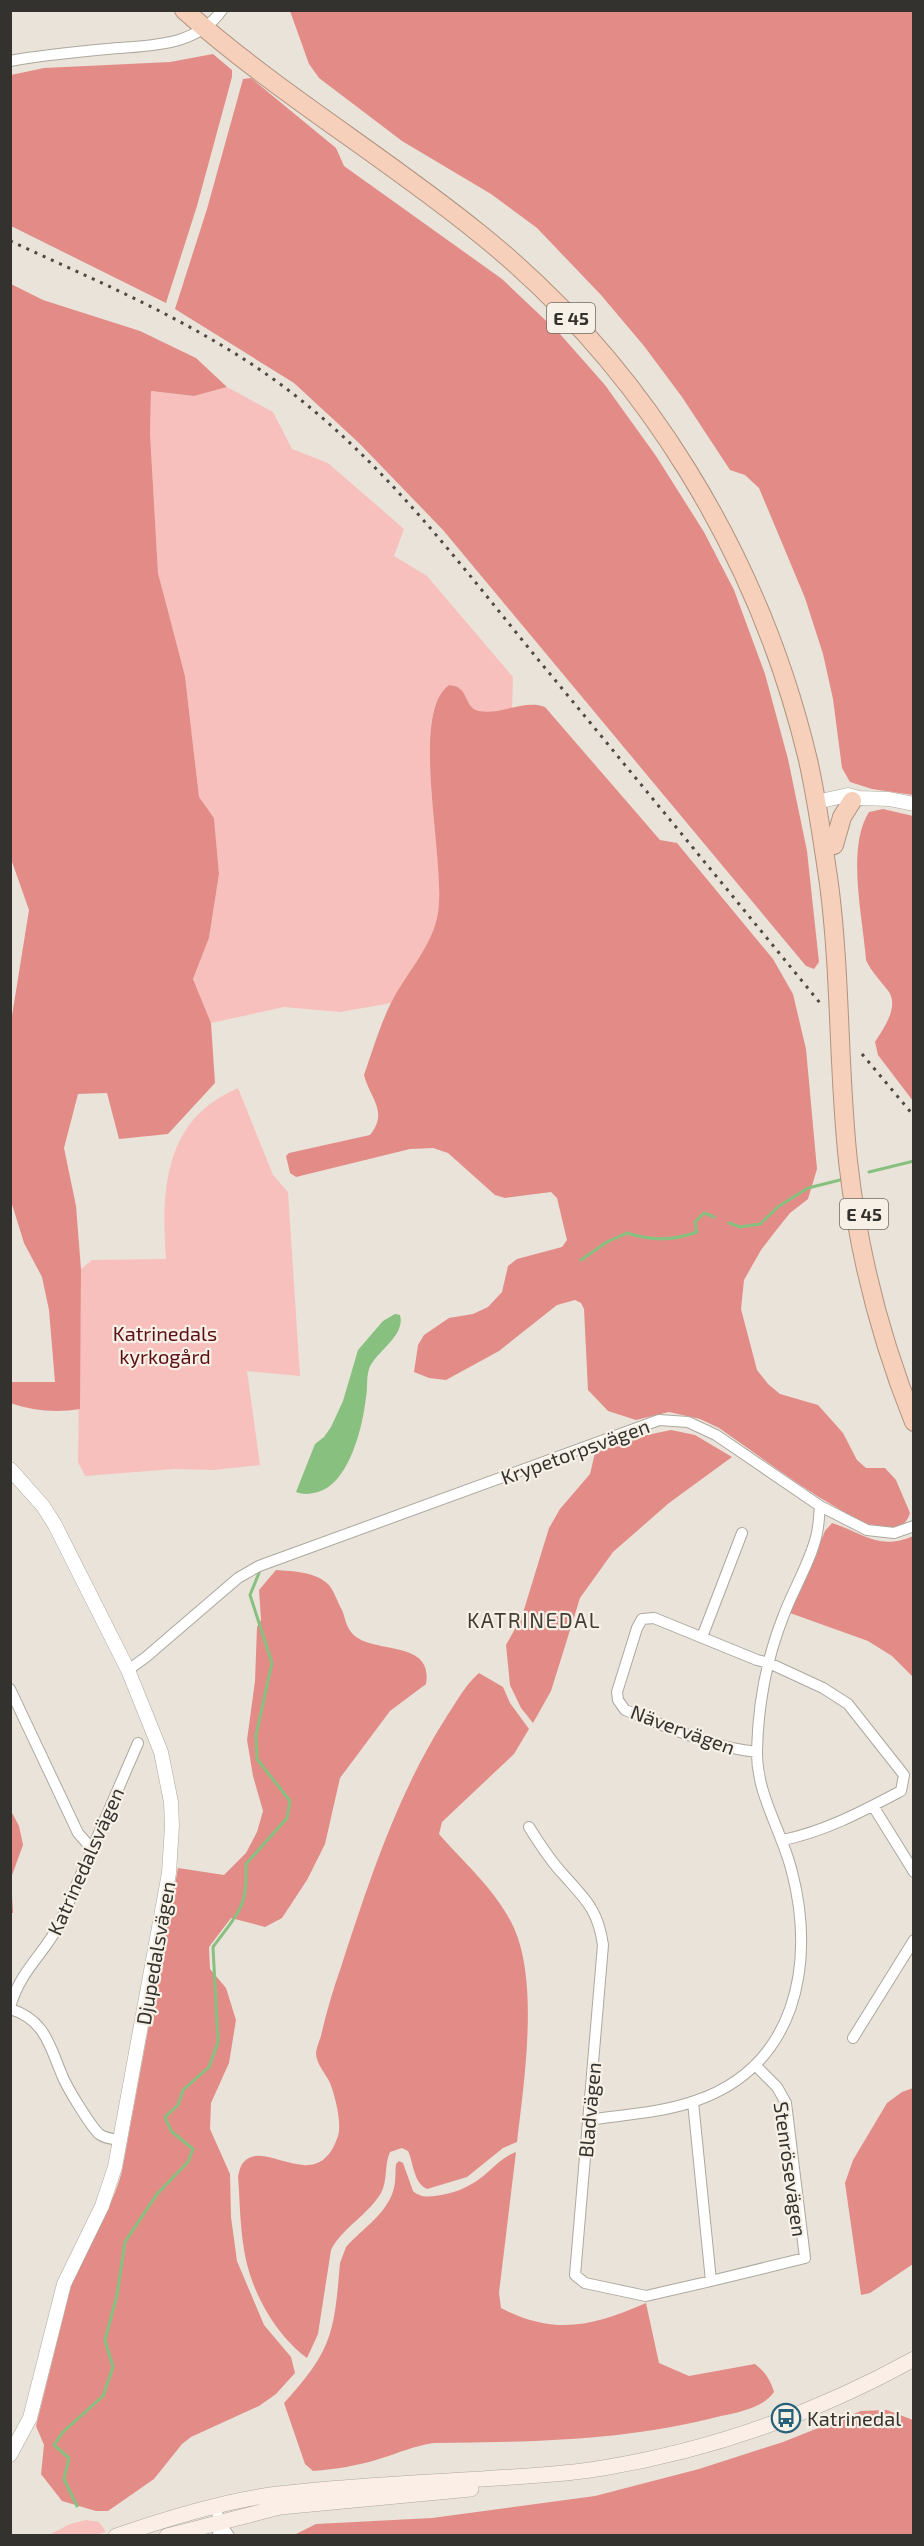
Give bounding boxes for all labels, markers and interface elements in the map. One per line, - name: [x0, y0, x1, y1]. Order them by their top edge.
- road number: E 45: [547, 303, 595, 333]
- road number: E 45: [840, 1199, 888, 1229]
- park label: Katrinedals kyrkogård: [113, 1321, 217, 1368]
- street label: Krypetorpsvägen: [497, 1413, 653, 1489]
- district label: KATRINEDAL: [467, 1607, 601, 1632]
- street label: Nävervägen: [628, 1699, 738, 1759]
- street label: Katrinedalsvägen: [42, 1783, 128, 1939]
- street label: Djupedalsvägen: [131, 1879, 179, 2027]
- street label: Bladvägen: [573, 2061, 605, 2159]
- street label: Stenrösevägen: [770, 2100, 812, 2238]
- bus stop icon: Katrinedal: [770, 2402, 802, 2434]
- place label: Katrinedal: [807, 2406, 901, 2430]

